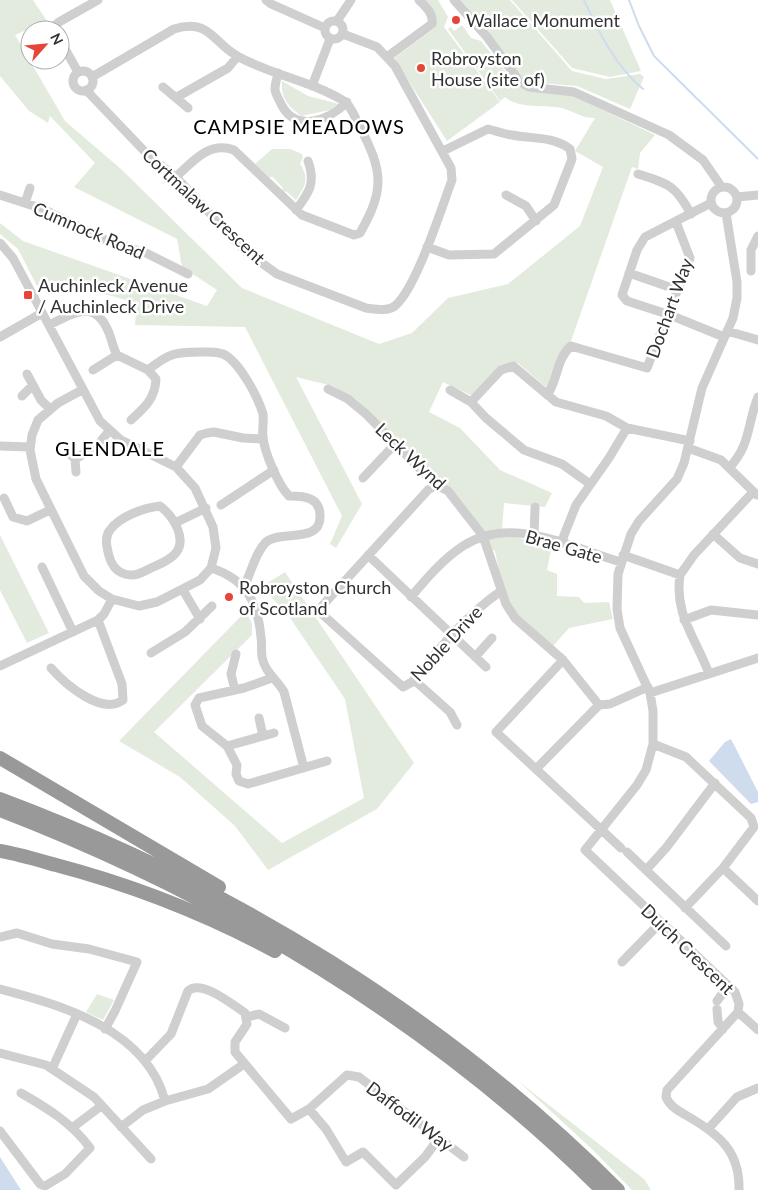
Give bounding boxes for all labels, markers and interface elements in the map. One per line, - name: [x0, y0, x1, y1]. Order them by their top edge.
- place label: Wallace Monument: [466, 9, 621, 31]
- marker: Wallace Monument: [450, 14, 462, 26]
- north arrow: [20, 20, 70, 70]
- text: N: [47, 30, 67, 48]
- place label: Robroyston House (site of): [431, 47, 545, 90]
- marker: Robroyston House (site of): [415, 62, 427, 74]
- district label: CAMPSIE MEADOWS: [193, 114, 405, 138]
- street label: Cortmalaw Crescent: [138, 143, 270, 269]
- street label: Cumnock Road: [30, 197, 148, 263]
- street label: Dochart Way: [641, 255, 697, 361]
- place label: Auchinleck Avenue / Auchinleck Drive: [38, 274, 188, 317]
- marker: Auchinleck Avenue / Auchinleck Drive: [22, 289, 34, 301]
- street label: Leck Wynd: [371, 418, 451, 494]
- district label: GLENDALE: [55, 436, 165, 460]
- street label: Brae Gate: [523, 525, 605, 567]
- place label: Robroyston Church of Scotland: [239, 576, 391, 619]
- marker: Robroyston Church of Scotland: [223, 591, 235, 603]
- street label: Noble Drive: [406, 601, 486, 685]
- street label: Duich Crescent: [637, 899, 740, 999]
- street label: Daffodil Way: [362, 1076, 458, 1156]

